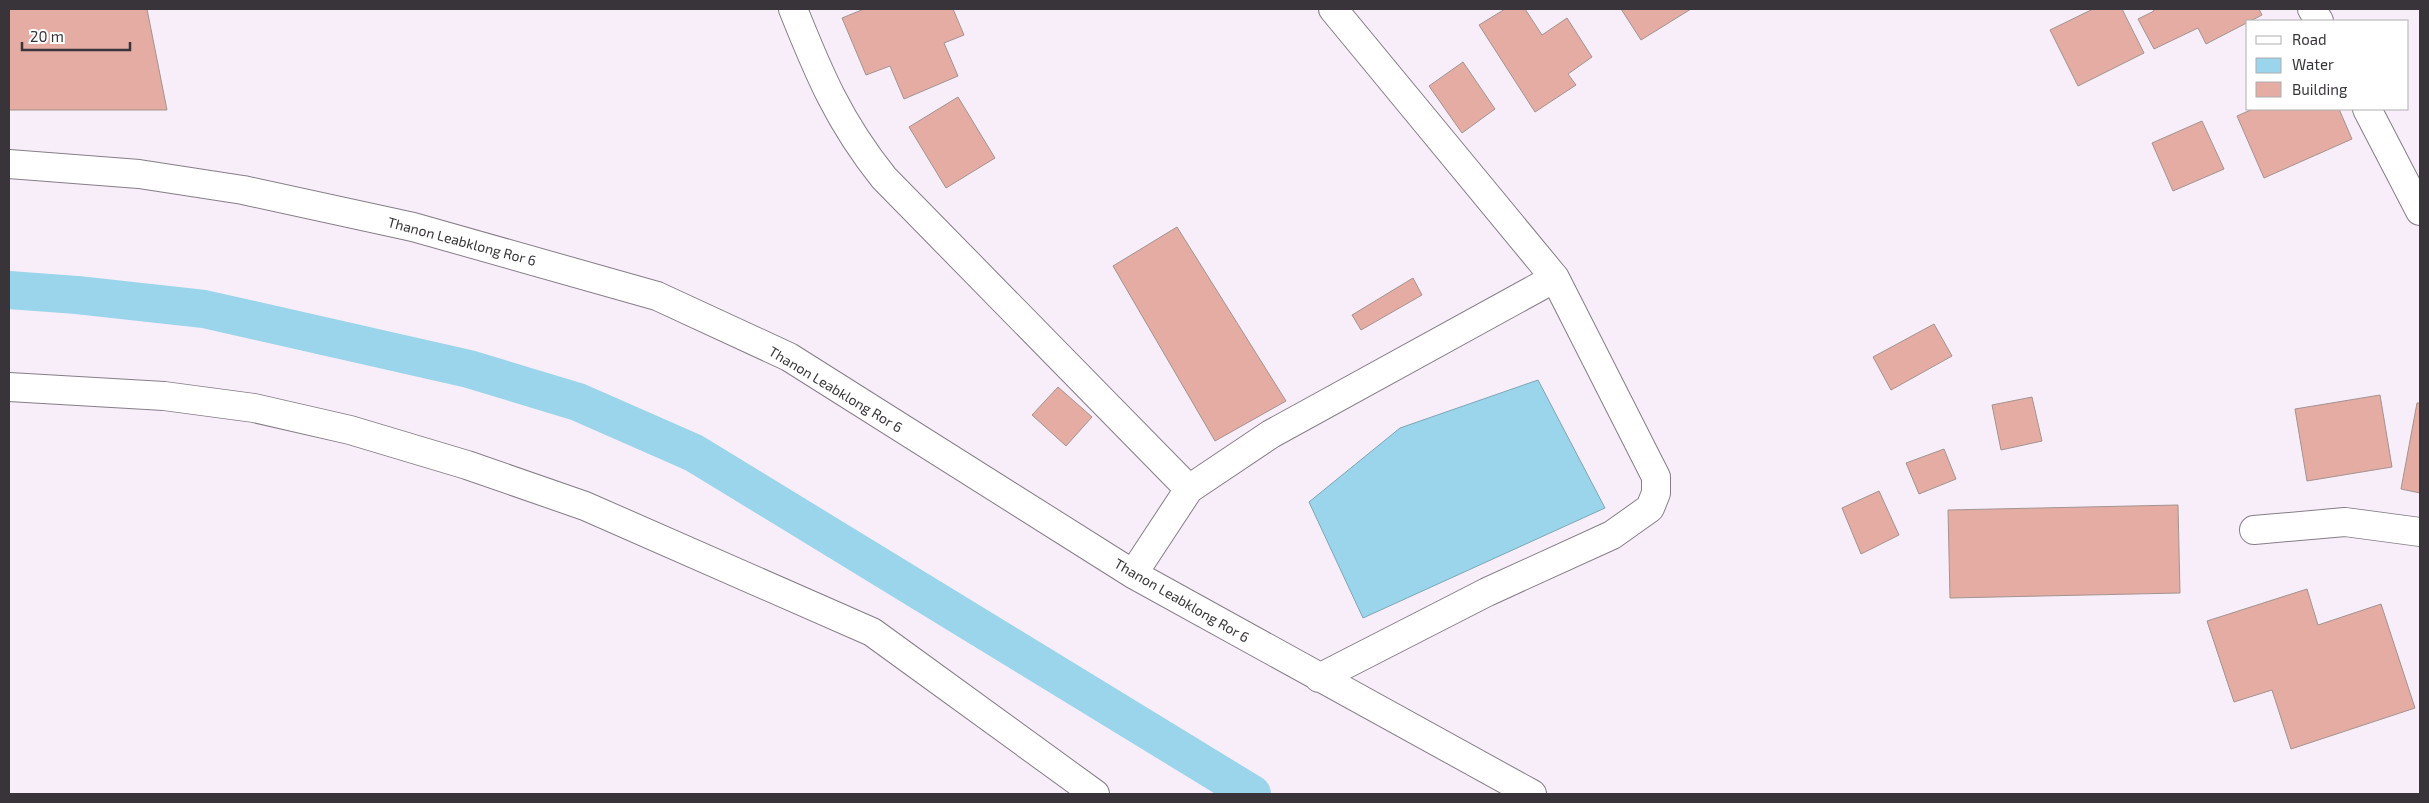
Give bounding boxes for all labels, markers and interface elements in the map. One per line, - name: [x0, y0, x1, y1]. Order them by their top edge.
- scale bar: [22, 20, 130, 52]
- legend: [2246, 20, 2409, 110]
- text: 20 m: [30, 27, 64, 45]
- text: Road: [2292, 30, 2327, 48]
- text: Water: [2292, 55, 2334, 73]
- text: Building: [2292, 80, 2348, 98]
- street label: Thanon Leabklong Ror 6: [386, 213, 538, 269]
- street label: Thanon Leabklong Ror 6: [766, 342, 906, 436]
- street label: Thanon Leabklong Ror 6: [1112, 554, 1252, 646]

